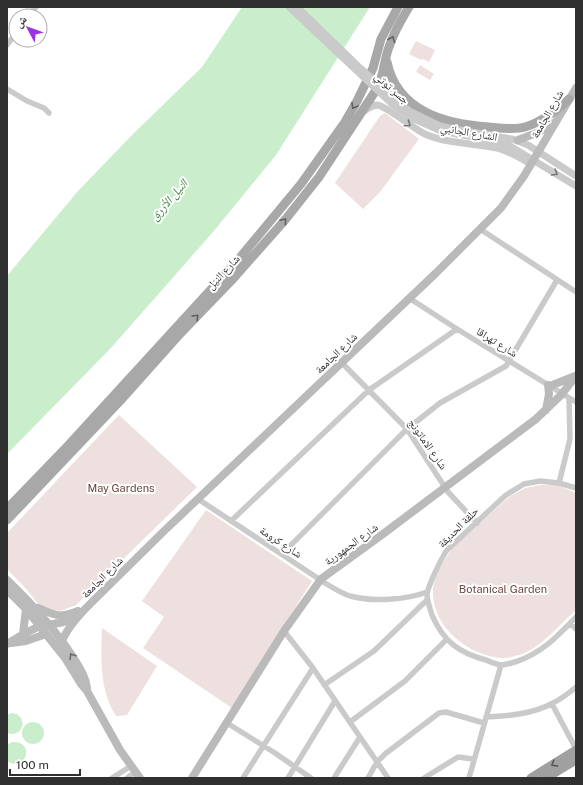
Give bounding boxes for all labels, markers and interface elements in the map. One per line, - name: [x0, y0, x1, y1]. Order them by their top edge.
- north arrow: [8, 8, 48, 48]
- text: ش: [12, 13, 31, 31]
- one-way arrow: [387, 36, 395, 43]
- street label: جسر توتي: [371, 70, 412, 108]
- street label: شارع الجامعة: [529, 88, 566, 141]
- one-way arrow: [352, 102, 359, 109]
- one-way arrow: [403, 119, 410, 126]
- street label: الشارع الجانبي: [439, 121, 498, 146]
- one-way arrow: [550, 168, 557, 175]
- water label: النيل الأزرق: [148, 176, 192, 224]
- one-way arrow: [279, 219, 286, 226]
- street label: شارع النيل: [204, 252, 243, 292]
- one-way arrow: [191, 314, 199, 322]
- street label: شارع تهراقا: [474, 325, 520, 360]
- street label: شارع الجامعة: [313, 330, 360, 377]
- street label: شارع الاماتونج: [405, 416, 450, 472]
- park label: May Gardens: [87, 482, 155, 494]
- street label: حلقة الحديقة: [435, 504, 481, 550]
- street label: شارع الجمهورية: [322, 521, 380, 568]
- street label: شارع كرومة: [257, 524, 304, 561]
- street label: شارع الجامعة: [79, 554, 126, 601]
- park label: Botanical Garden: [459, 583, 547, 595]
- one-way arrow: [69, 653, 76, 660]
- scale bar: [10, 751, 80, 777]
- text: 100 m: [16, 758, 49, 772]
- one-way arrow: [551, 759, 558, 767]

